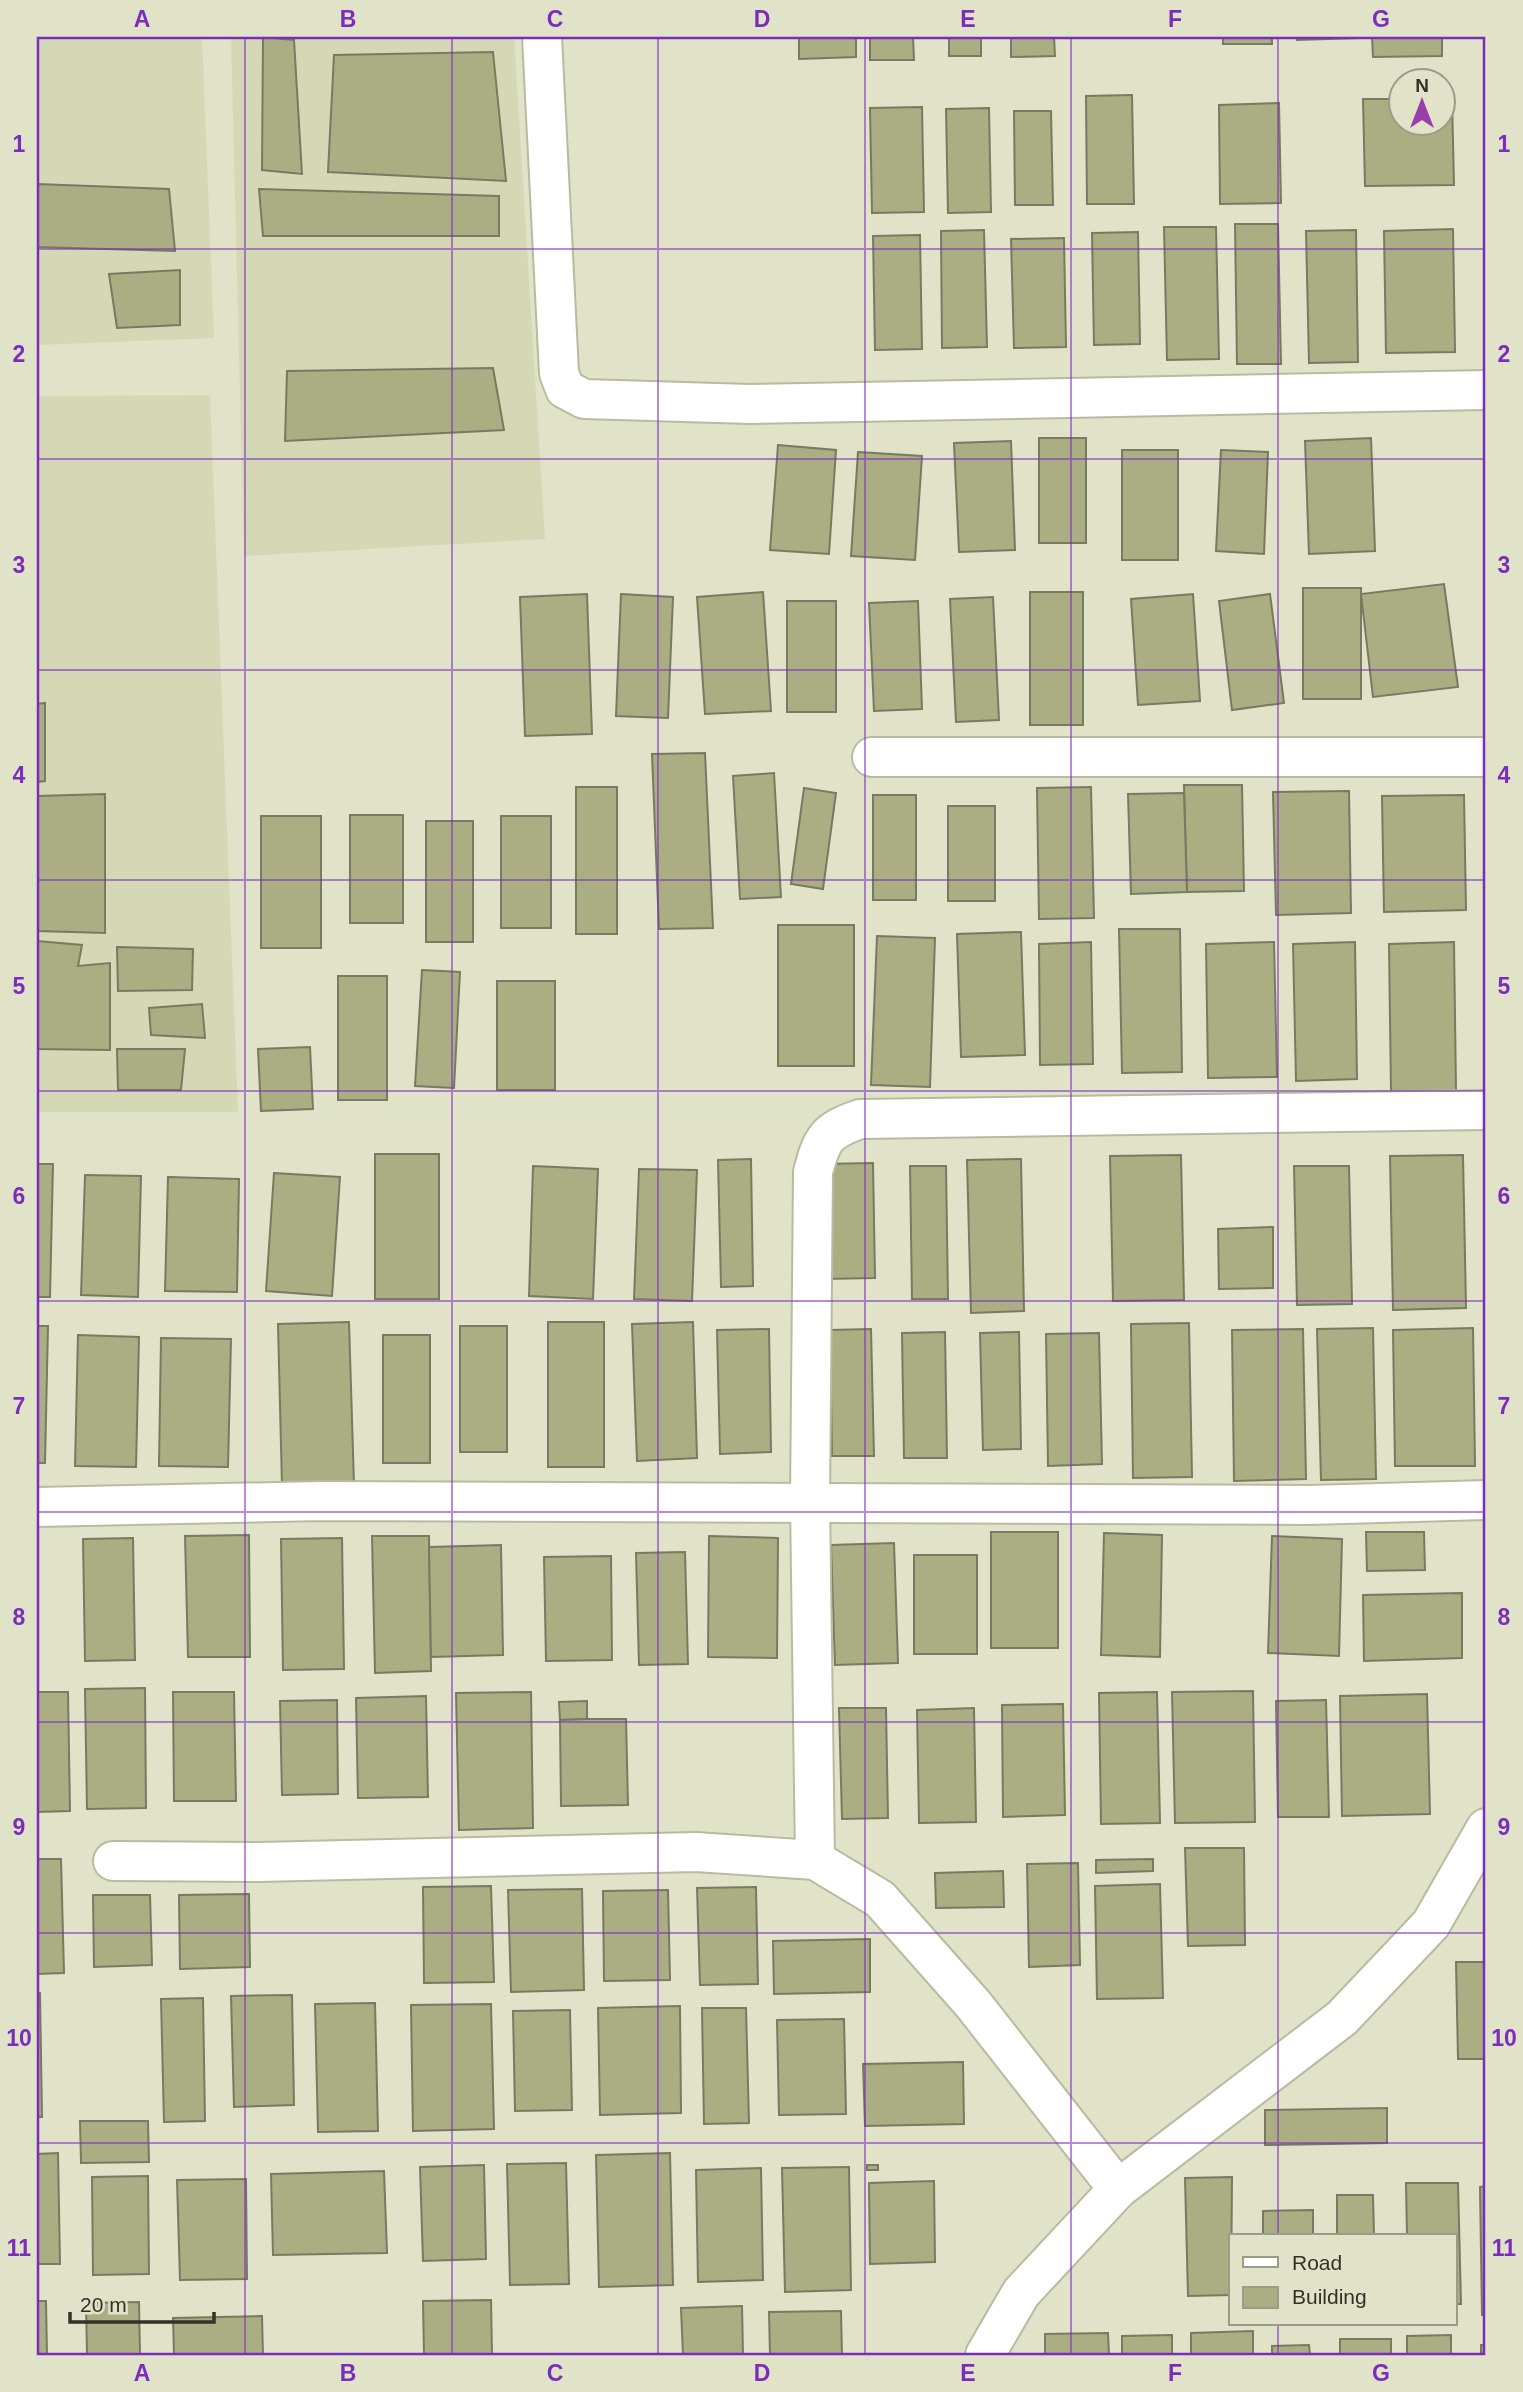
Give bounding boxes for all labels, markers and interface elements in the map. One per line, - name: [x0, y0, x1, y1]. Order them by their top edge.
- text: A: [134, 6, 150, 32]
- text: B: [340, 6, 356, 32]
- text: C: [547, 6, 563, 32]
- text: D: [754, 6, 770, 32]
- text: E: [960, 6, 976, 32]
- text: F: [1168, 6, 1182, 32]
- text: G: [1372, 6, 1390, 32]
- north arrow: [1386, 66, 1456, 136]
- text: N: [1415, 75, 1429, 96]
- text: 1: [13, 131, 26, 157]
- text: 1: [1498, 131, 1511, 157]
- text: 2: [13, 341, 25, 367]
- text: 2: [1498, 341, 1510, 367]
- text: 3: [13, 552, 25, 578]
- text: 3: [1498, 552, 1510, 578]
- text: 4: [13, 762, 26, 788]
- text: 4: [1498, 762, 1511, 788]
- text: 5: [13, 973, 26, 999]
- text: 5: [1498, 973, 1511, 999]
- text: 6: [13, 1183, 25, 1209]
- text: 6: [1498, 1183, 1510, 1209]
- text: 7: [13, 1393, 25, 1419]
- text: 7: [1498, 1393, 1510, 1419]
- text: 8: [13, 1604, 26, 1630]
- text: 8: [1498, 1604, 1511, 1630]
- text: 9: [13, 1814, 25, 1840]
- text: 9: [1498, 1814, 1510, 1840]
- text: 10: [6, 2025, 32, 2051]
- text: 10: [1491, 2025, 1517, 2051]
- legend: [1229, 2234, 1456, 2326]
- text: 11: [7, 2235, 31, 2261]
- text: 11: [1492, 2235, 1516, 2261]
- text: Road: [1292, 2251, 1342, 2274]
- scale bar: [70, 2280, 214, 2324]
- text: Building: [1292, 2285, 1367, 2308]
- text: 20 m: [80, 2293, 127, 2316]
- text: A: [134, 2360, 150, 2386]
- text: B: [340, 2360, 356, 2386]
- text: C: [547, 2360, 563, 2386]
- text: D: [754, 2360, 770, 2386]
- text: E: [960, 2360, 976, 2386]
- text: F: [1168, 2360, 1182, 2386]
- text: G: [1372, 2360, 1390, 2386]

